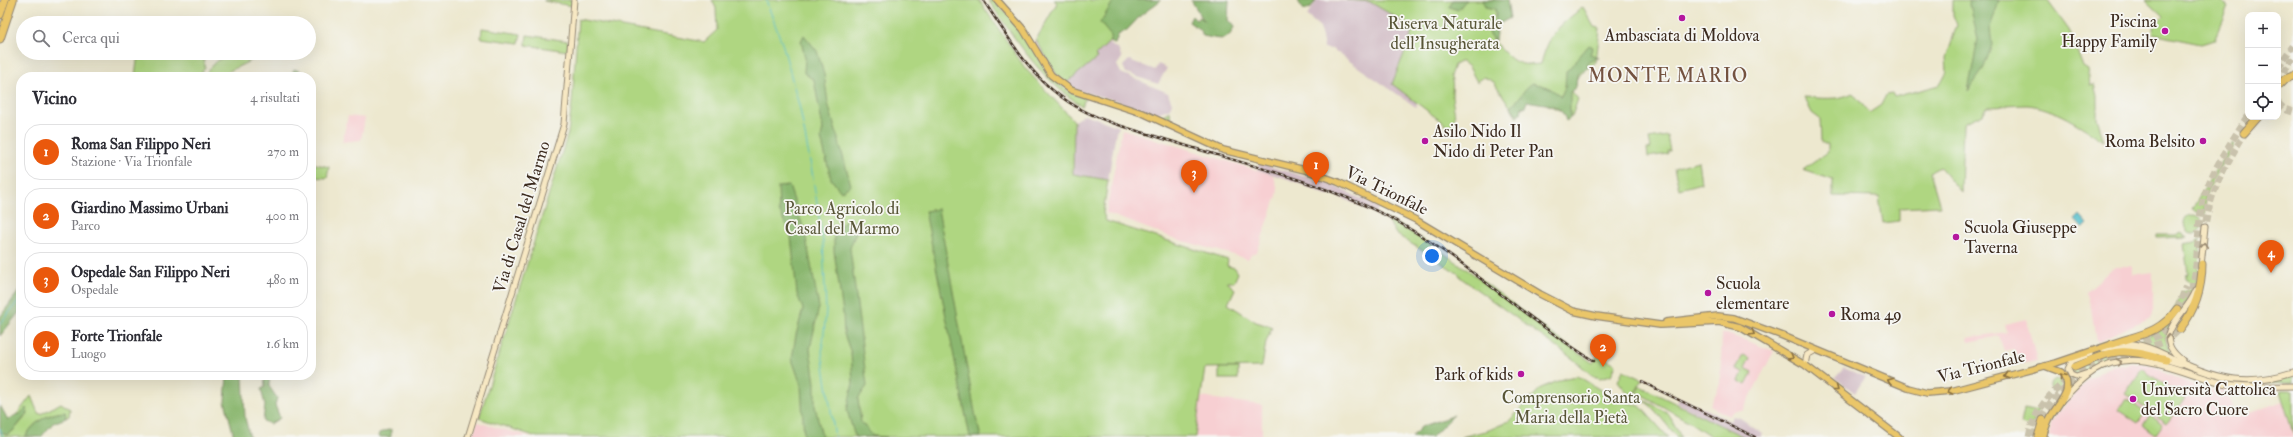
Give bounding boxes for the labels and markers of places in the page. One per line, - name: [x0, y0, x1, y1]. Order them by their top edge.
- place label: Piscina Happy Family: [2061, 11, 2158, 53]
- marker: Ambasciata di Moldova: [1677, 13, 1687, 23]
- place label: Ambasciata di Moldova: [1603, 25, 1761, 46]
- marker: Piscina Happy Family: [2160, 26, 2170, 36]
- place label: Asilo Nido Il Nido di Peter Pan: [1432, 121, 1554, 162]
- place label: Roma Belsito: [2105, 131, 2195, 152]
- marker: Asilo Nido Il Nido di Peter Pan: [1420, 136, 1430, 146]
- marker: Roma Belsito: [2198, 136, 2208, 146]
- pin: 1: [1303, 152, 1329, 185]
- pin: 3: [1181, 160, 1207, 193]
- place label: Scuola Giuseppe Taverna: [1964, 217, 2077, 258]
- marker: Scuola Giuseppe Taverna: [1951, 232, 1961, 242]
- pin: 4: [2258, 240, 2284, 273]
- place label: Scuola elementare: [1716, 273, 1789, 314]
- marker: Scuola elementare: [1703, 288, 1713, 298]
- place label: Roma 49: [1840, 304, 1902, 325]
- marker: Roma 49: [1827, 309, 1837, 319]
- pin: 2: [1590, 334, 1616, 367]
- place label: Park of kids: [1434, 364, 1513, 385]
- marker: Park of kids: [1516, 369, 1526, 379]
- place label: Università Cattolica del Sacro Cuore: [2141, 379, 2277, 420]
- marker: Università Cattolica del Sacro Cuore: [2128, 394, 2138, 404]

